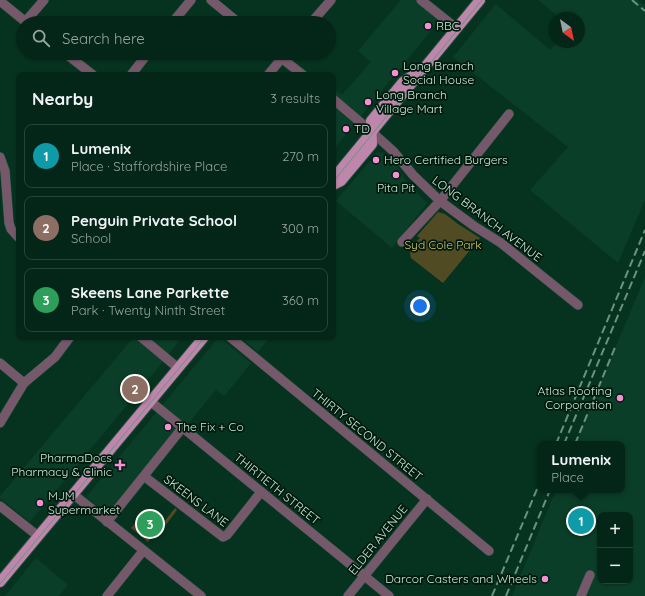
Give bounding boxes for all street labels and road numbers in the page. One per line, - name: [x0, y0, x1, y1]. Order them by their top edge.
- street label: LONG BRANCH AVENUE: [429, 172, 545, 265]
- street label: THIRTY SECOND STREET: [309, 385, 426, 484]
- street label: THIRTIETH STREET: [231, 449, 323, 528]
- street label: SKEENS LANE: [161, 471, 232, 530]
- street label: ELDER AVENUE: [345, 502, 410, 578]

